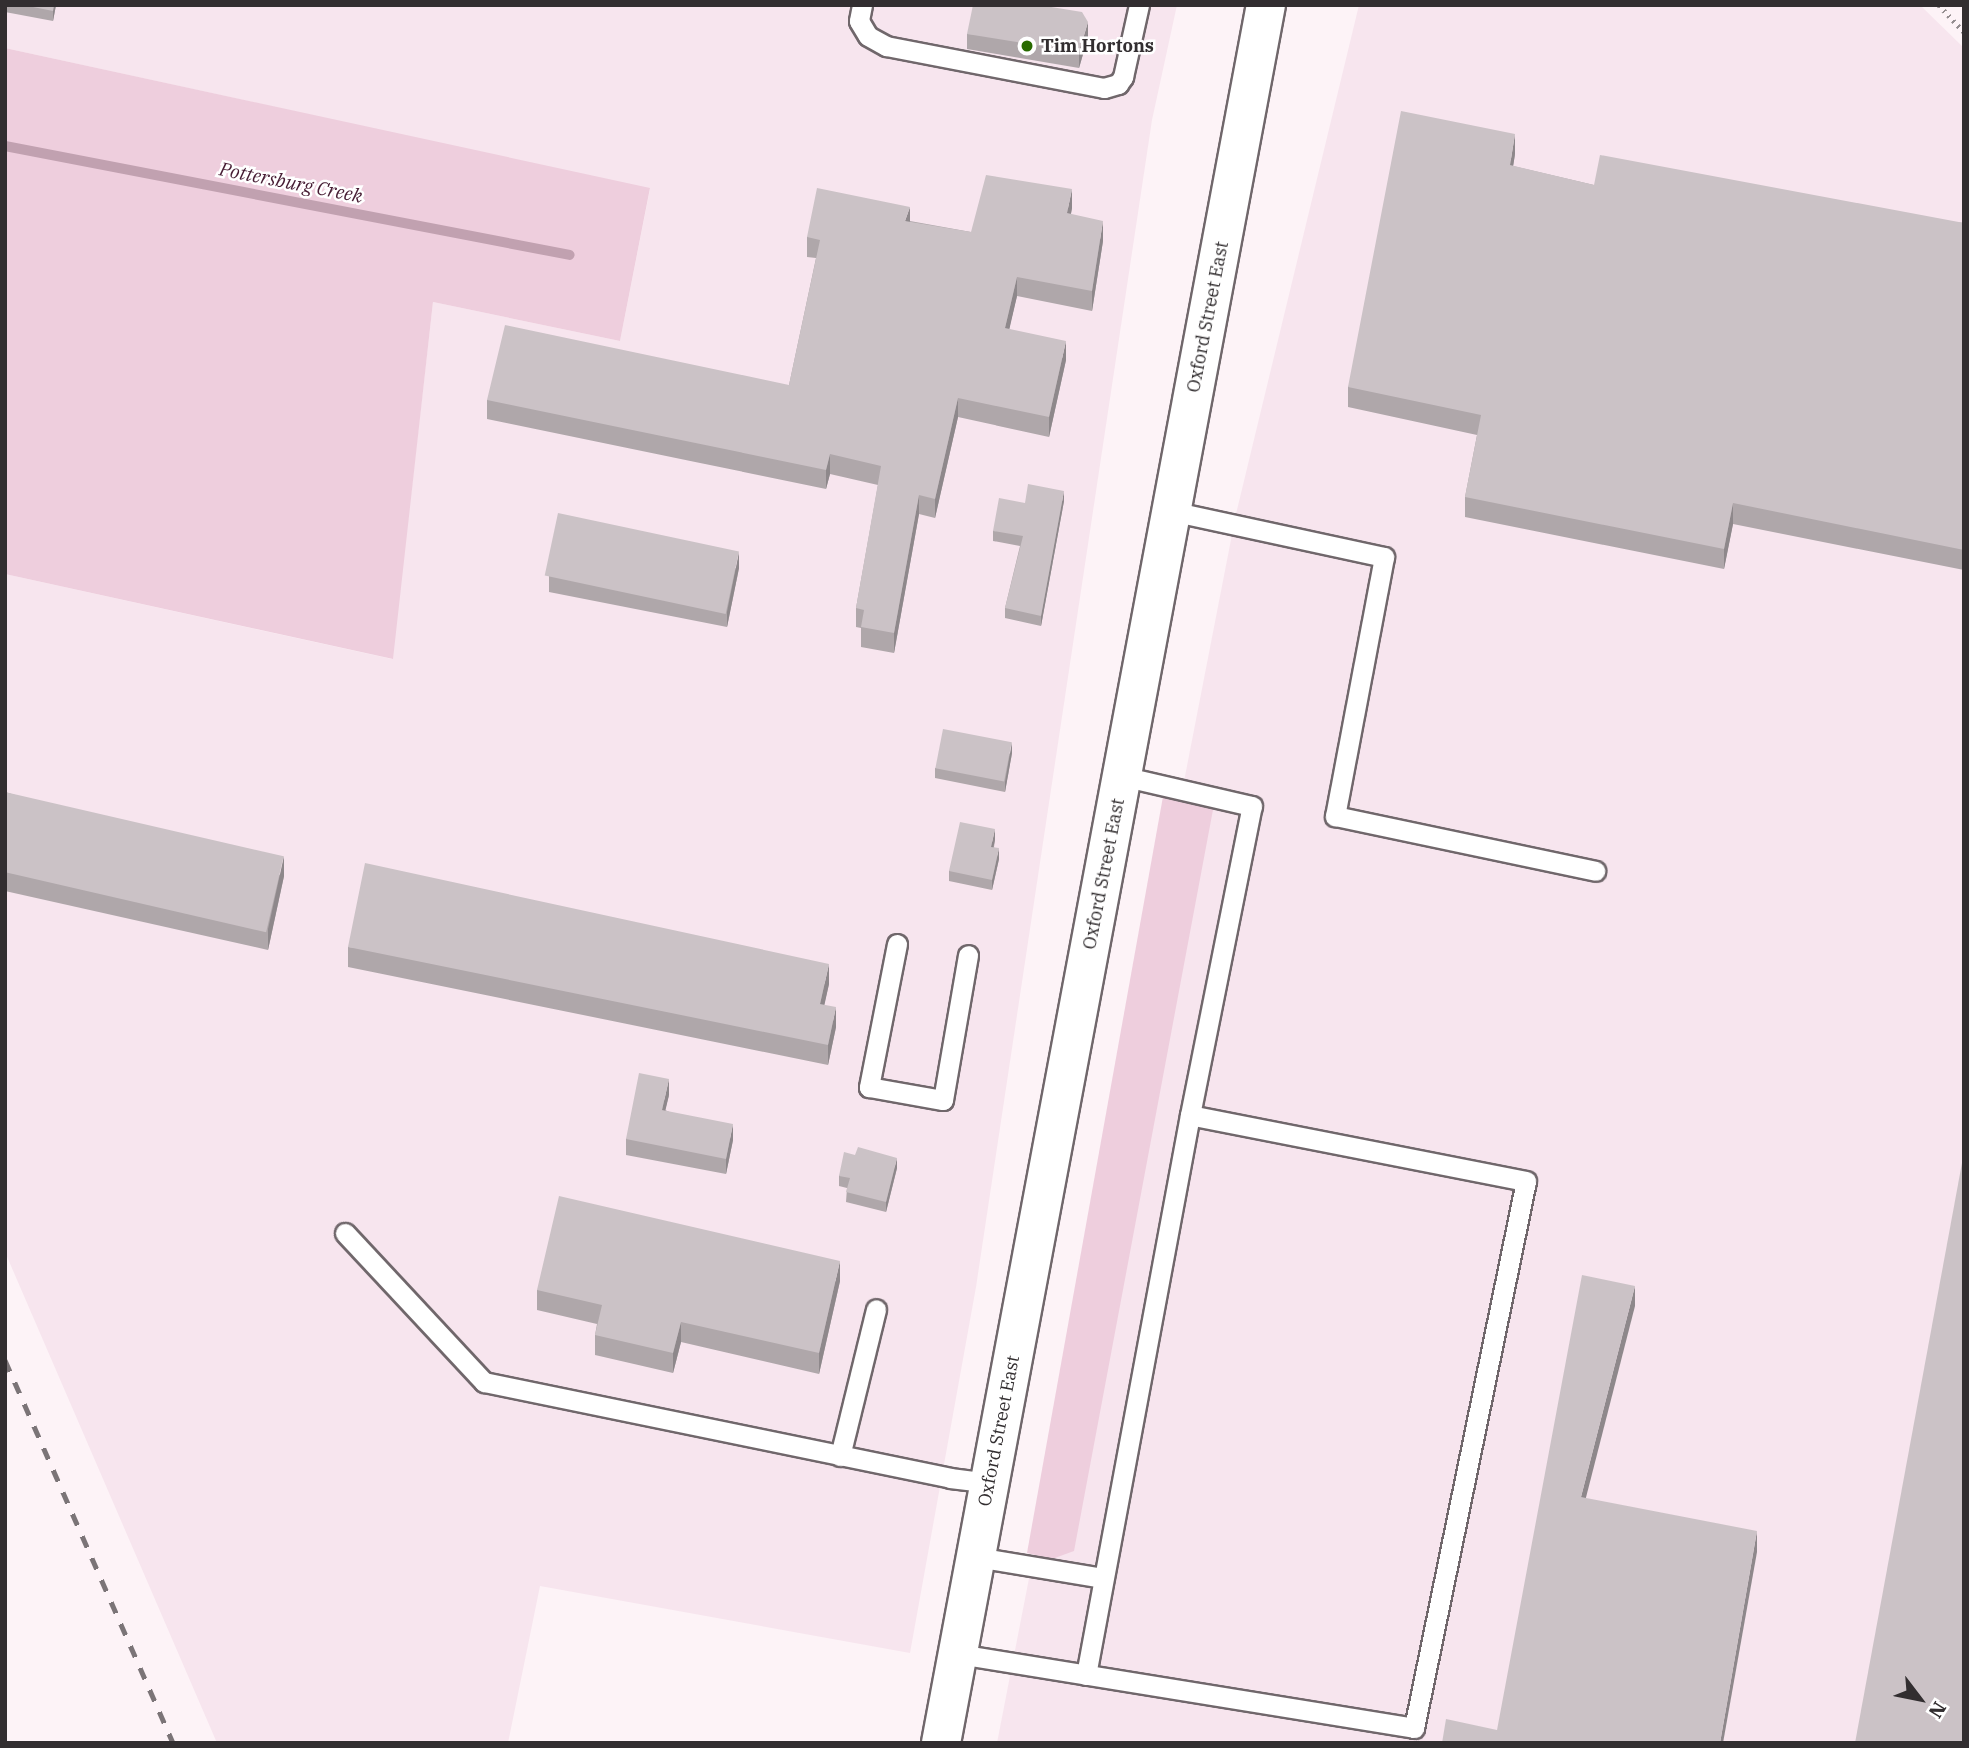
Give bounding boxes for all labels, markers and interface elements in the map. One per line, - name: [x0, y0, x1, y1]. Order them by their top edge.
- place label: Tim Hortons: [1041, 35, 1154, 57]
- marker: Tim Hortons: [1019, 38, 1035, 54]
- water label: Pottersburg Creek: [218, 158, 364, 208]
- street label: Oxford Street East: [1183, 240, 1233, 394]
- street label: Oxford Street East: [1079, 797, 1129, 951]
- street label: Oxford Street East: [974, 1354, 1024, 1508]
- north arrow: [1885, 1664, 1955, 1734]
- text: N: [1924, 1697, 1952, 1723]

